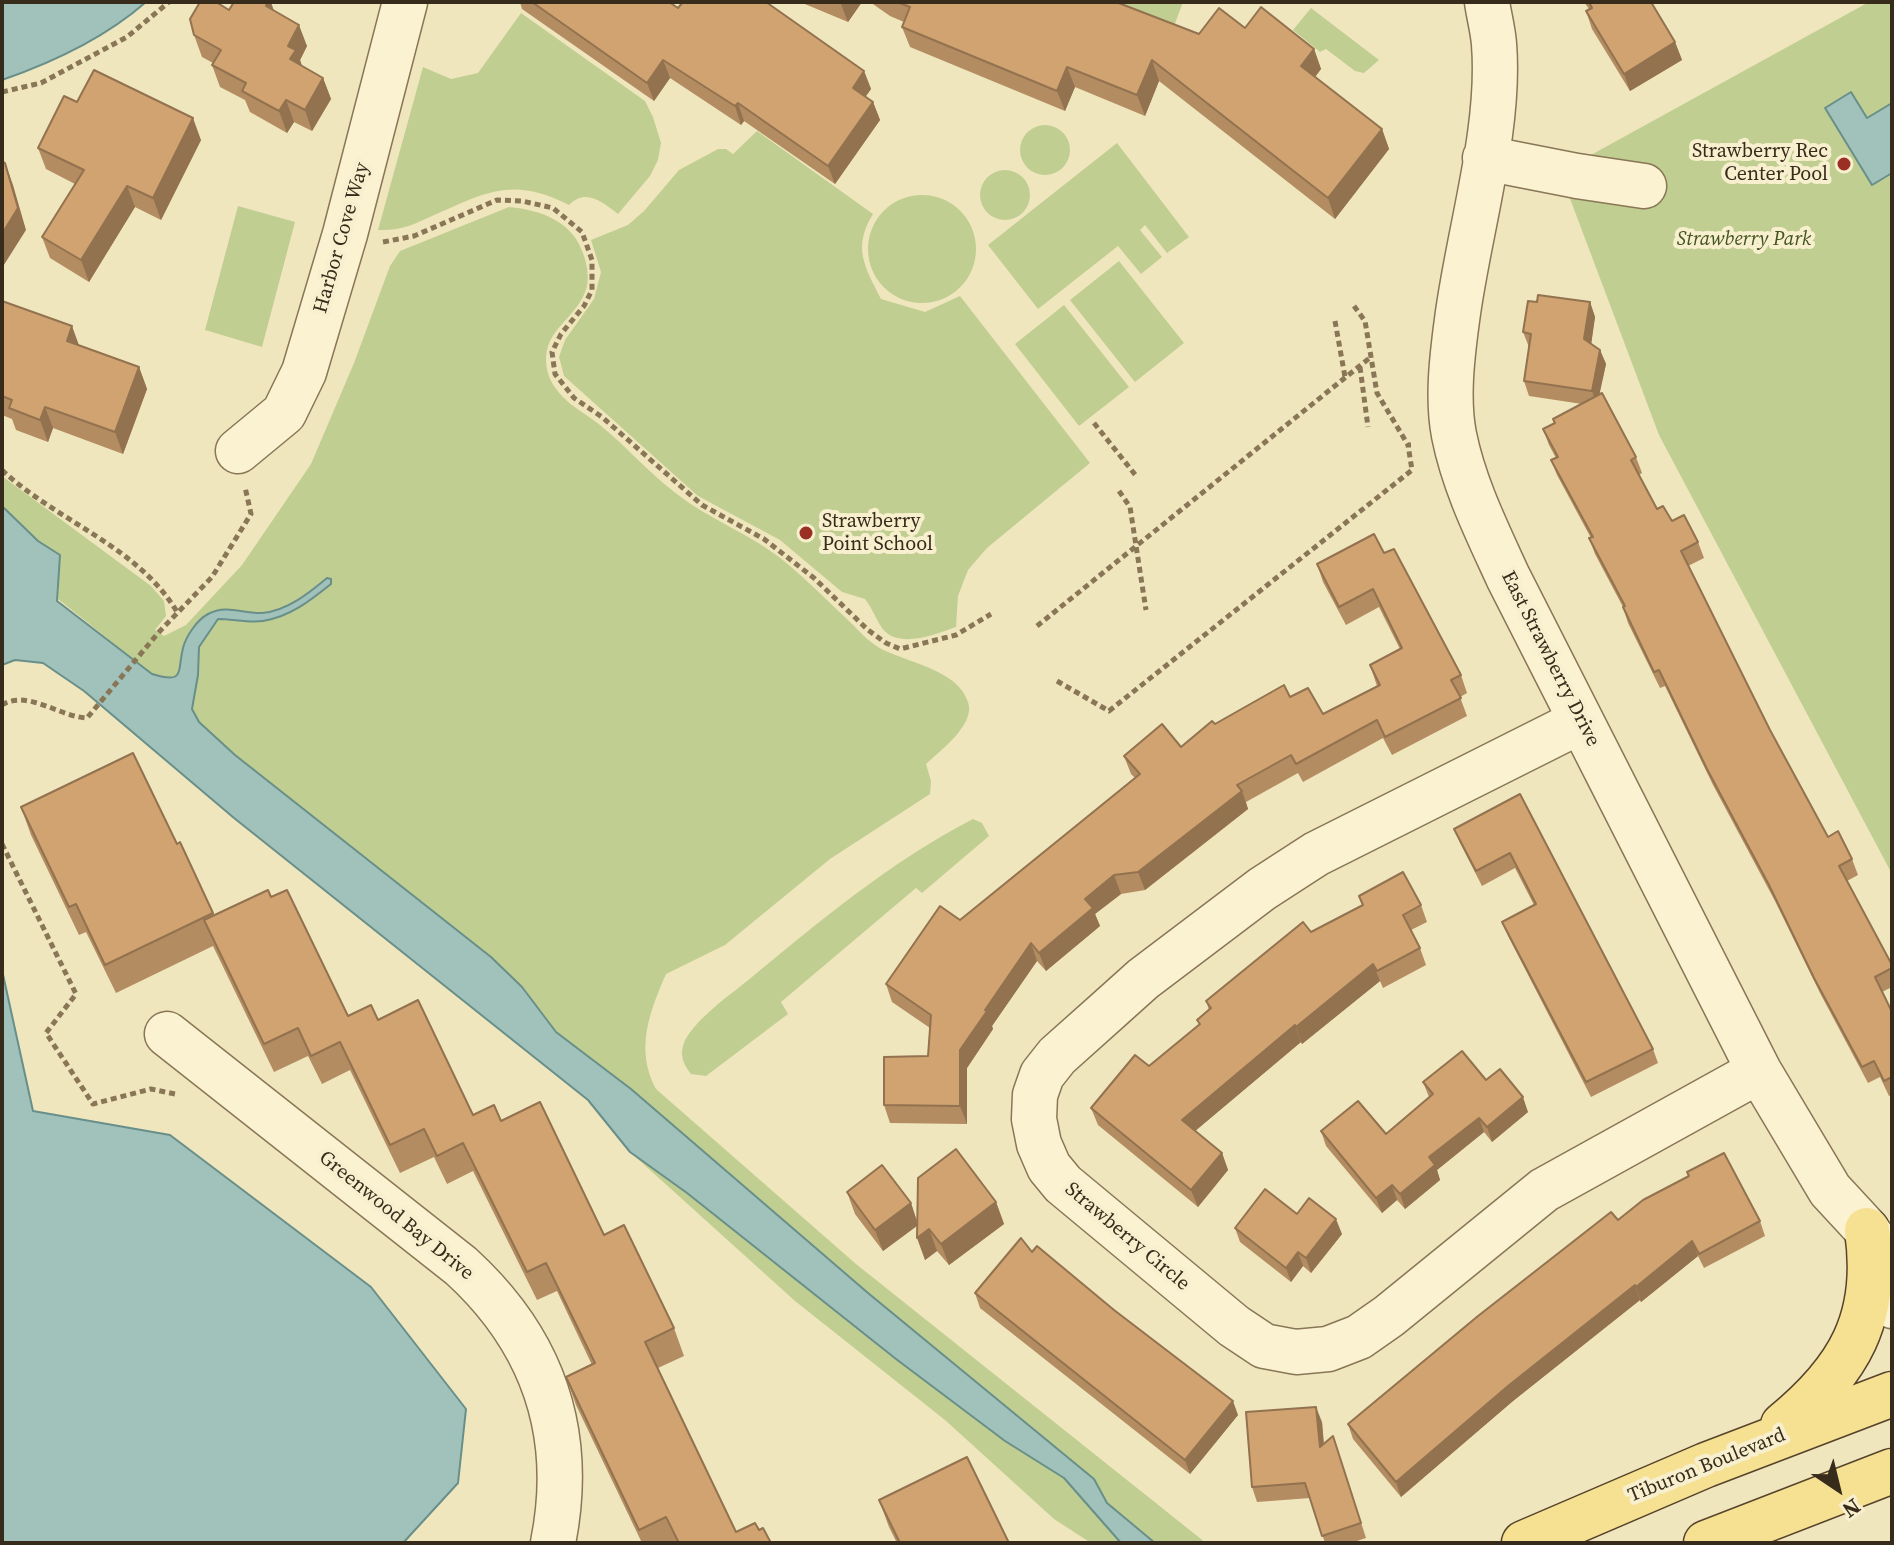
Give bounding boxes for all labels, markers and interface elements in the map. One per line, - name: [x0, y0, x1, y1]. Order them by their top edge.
- place label: Strawberry Rec Center Pool: [1692, 140, 1828, 187]
- marker: Strawberry Rec Center Pool: [1835, 155, 1853, 173]
- street label: Harbor Cove Way: [309, 160, 375, 316]
- park label: Strawberry Park: [1677, 228, 1811, 252]
- place label: Strawberry Point School: [822, 510, 933, 557]
- marker: Strawberry Point School: [797, 524, 815, 542]
- street label: East Strawberry Drive: [1495, 567, 1605, 751]
- street label: Greenwood Bay Drive: [314, 1146, 478, 1286]
- street label: Strawberry Circle: [1060, 1178, 1194, 1296]
- street label: Tiburon Boulevard: [1625, 1424, 1789, 1508]
- north arrow: [1798, 1449, 1878, 1529]
- text: N: [1837, 1492, 1867, 1526]

